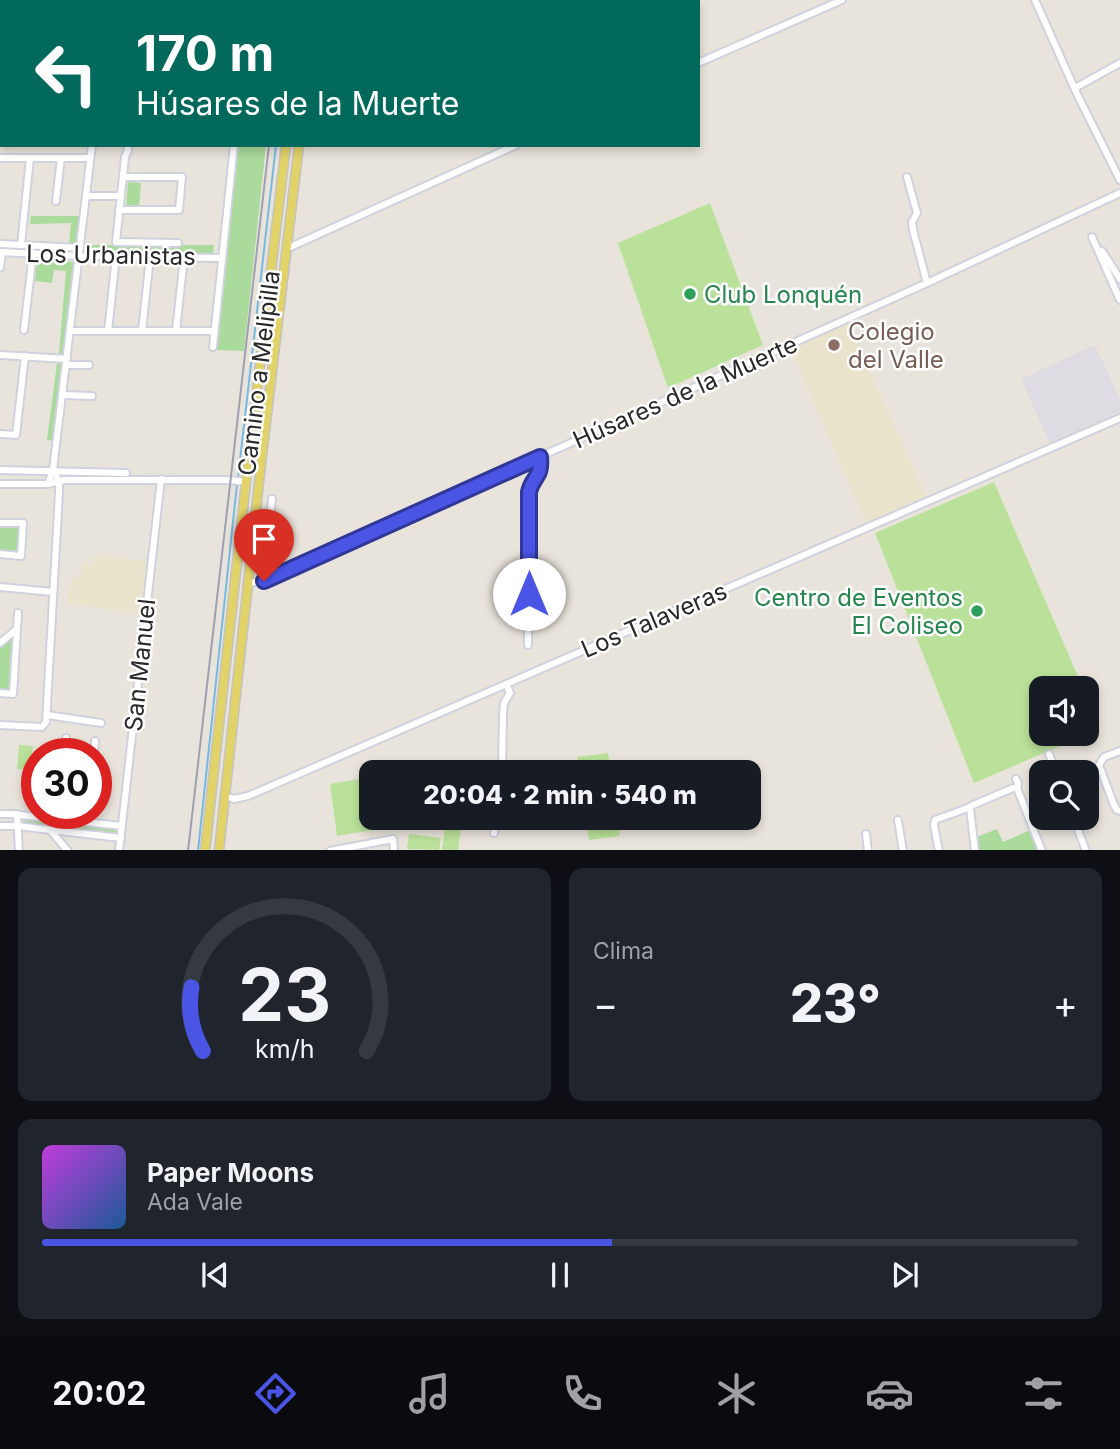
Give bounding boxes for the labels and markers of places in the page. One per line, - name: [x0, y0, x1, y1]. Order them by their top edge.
- place label: Club Lonquén: [704, 280, 862, 309]
- marker: Club Lonquén: [682, 286, 698, 302]
- place label: Colegio del Valle: [848, 317, 944, 374]
- marker: Colegio del Valle: [826, 337, 842, 353]
- pin: [234, 509, 294, 581]
- place label: Centro de Eventos El Coliseo: [754, 583, 963, 640]
- marker: Centro de Eventos El Coliseo: [969, 603, 985, 619]

